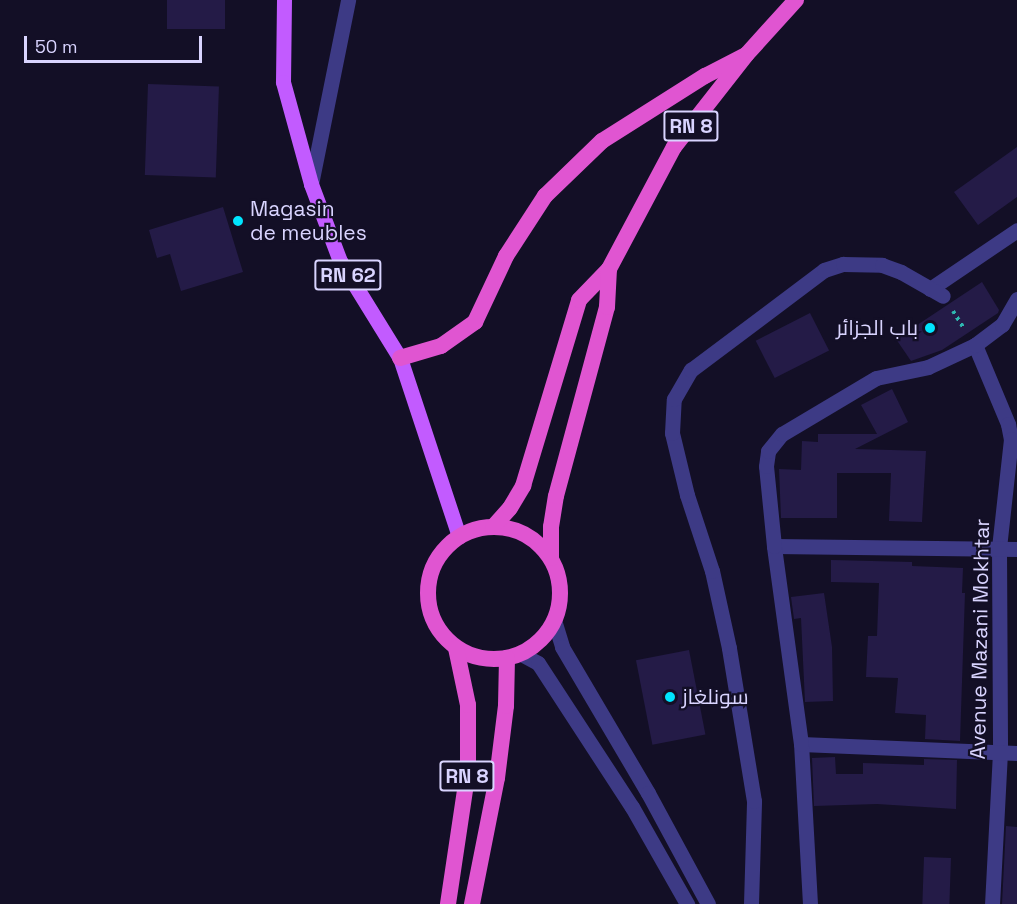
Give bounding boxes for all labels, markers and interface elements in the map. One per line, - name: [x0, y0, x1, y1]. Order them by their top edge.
- scale bar: [27, 24, 206, 62]
- text: 50 m: [35, 35, 77, 58]
- road number: RN 8: [662, 109, 720, 143]
- place label: Magasin de meubles: [250, 196, 367, 246]
- marker: Magasin de meubles: [231, 214, 245, 228]
- road number: RN 62: [314, 258, 382, 292]
- place label: باب الجزائر: [836, 315, 918, 341]
- marker: باب الجزائر: [923, 321, 937, 335]
- street label: Avenue Mazani Mokhtar: [965, 518, 995, 760]
- place label: سونلغاز: [682, 684, 749, 710]
- marker: سونلغاز: [663, 690, 677, 704]
- road number: RN 8: [438, 759, 496, 793]

